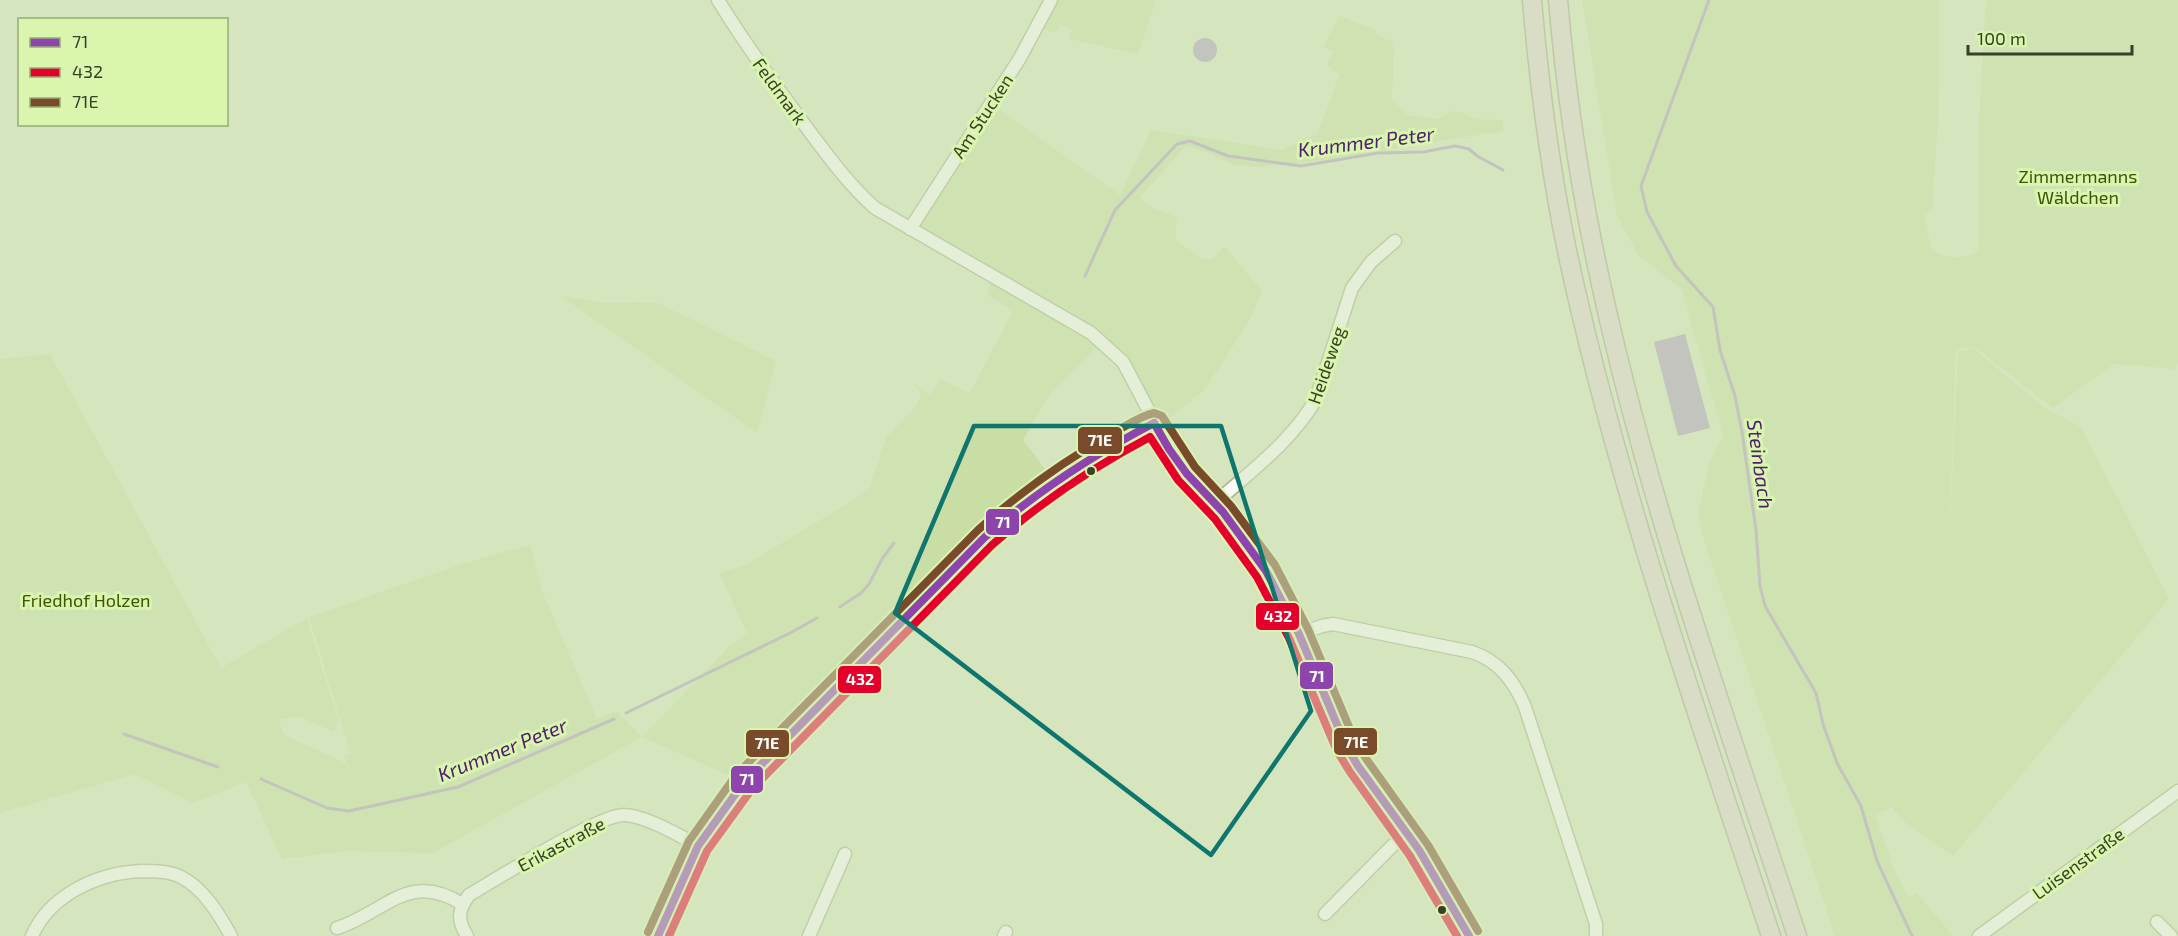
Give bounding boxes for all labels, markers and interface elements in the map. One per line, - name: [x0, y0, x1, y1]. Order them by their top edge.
- legend: [18, 18, 228, 126]
- scale bar: [1968, 18, 2132, 56]
- text: 100 m: [1977, 27, 2026, 49]
- text: 71: [72, 30, 88, 52]
- street label: Feldmark: [749, 53, 811, 129]
- text: 432: [72, 60, 103, 82]
- street label: Am Stucken: [947, 70, 1017, 162]
- text: 71E: [72, 90, 98, 112]
- water label: Krummer Peter: [1296, 121, 1437, 161]
- park label: Zimmermanns Wäldchen: [2019, 165, 2137, 208]
- street label: Heideweg: [1302, 323, 1350, 407]
- water label: Steinbach: [1743, 418, 1779, 510]
- line badge: 71E: [1077, 426, 1123, 455]
- text: 71E: [1088, 430, 1112, 449]
- unlabelled marker: [1085, 465, 1097, 477]
- line badge: 71: [985, 508, 1020, 536]
- text: 71: [995, 512, 1011, 531]
- park label: Friedhof Holzen: [21, 589, 151, 611]
- line badge: 432: [1255, 602, 1300, 631]
- text: 432: [1264, 606, 1292, 625]
- line badge: 71: [1299, 661, 1334, 690]
- line badge: 432: [837, 665, 882, 694]
- text: 71: [1309, 666, 1325, 685]
- text: 432: [846, 669, 874, 688]
- water label: Krummer Peter: [434, 712, 571, 786]
- line badge: 71E: [1333, 727, 1378, 756]
- line badge: 71E: [745, 729, 790, 758]
- text: 71E: [1344, 732, 1368, 751]
- text: 71E: [755, 733, 779, 752]
- line badge: 71: [730, 765, 764, 794]
- text: 71: [739, 769, 755, 788]
- street label: Erikastraße: [514, 812, 608, 876]
- street label: Luisenstraße: [2028, 822, 2128, 904]
- unlabelled marker: [1436, 904, 1448, 916]

